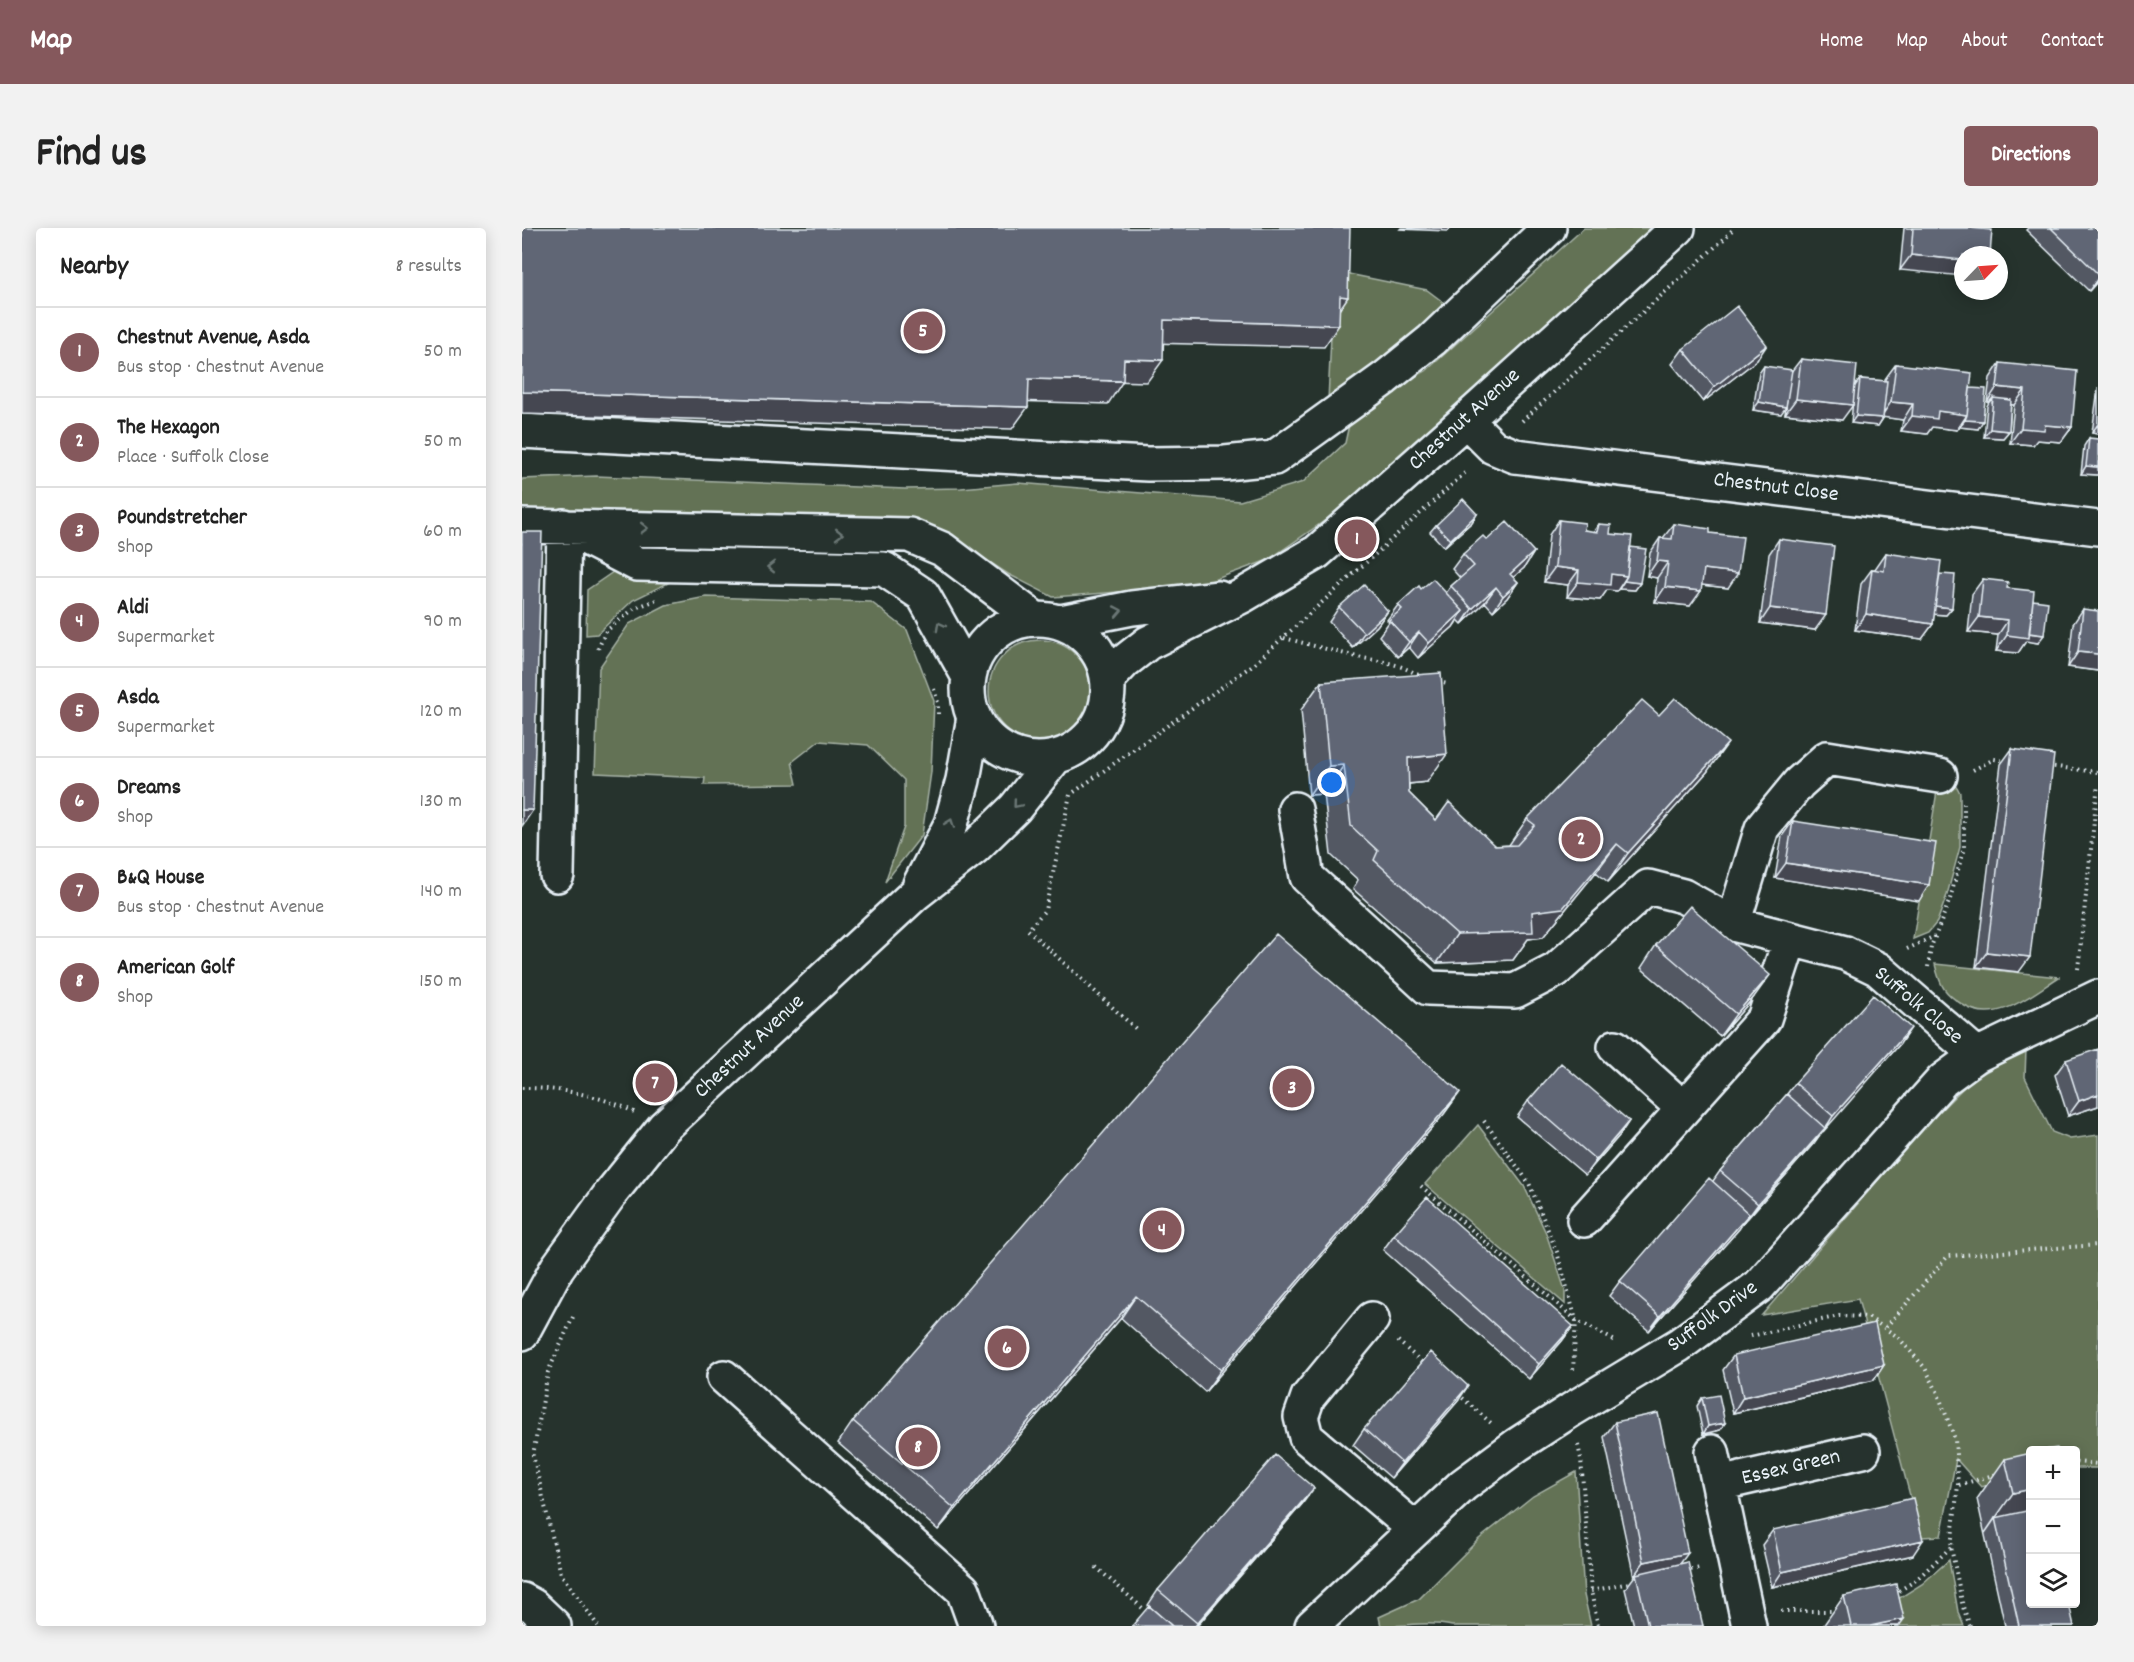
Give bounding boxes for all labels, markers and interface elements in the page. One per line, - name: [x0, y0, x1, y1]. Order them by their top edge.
- text: Map: [30, 22, 72, 62]
- text: Home: [1819, 27, 1863, 57]
- text: Map: [1896, 27, 1928, 57]
- text: About: [1961, 27, 2008, 57]
- text: Contact: [2041, 27, 2104, 57]
- text: Find us: [36, 126, 147, 186]
- button: Directions: [1964, 126, 2098, 186]
- north arrow: [1954, 246, 2008, 300]
- text: Nearby: [60, 249, 128, 286]
- text: 8 results: [396, 253, 462, 281]
- pin: 5: [904, 308, 942, 354]
- text: Chestnut Avenue, Asda: [117, 323, 309, 354]
- text: 1: [77, 338, 82, 366]
- text: 50 m: [424, 338, 462, 366]
- text: Bus stop · Chestnut Avenue: [117, 354, 324, 382]
- street label: Chestnut Avenue: [1402, 361, 1528, 479]
- text: The Hexagon: [117, 413, 220, 444]
- text: 2: [75, 428, 84, 456]
- text: 50 m: [424, 428, 462, 456]
- text: Place · Suffolk Close: [117, 444, 269, 472]
- street label: Chestnut Close: [1712, 465, 1840, 511]
- text: Poundstretcher: [117, 503, 247, 534]
- pin: 1: [1338, 516, 1376, 562]
- text: 3: [75, 518, 84, 546]
- text: 60 m: [423, 518, 462, 546]
- one-way arrow: [639, 522, 648, 535]
- one-way arrow: [834, 527, 843, 540]
- text: Shop: [117, 534, 153, 562]
- one-way arrow: [766, 561, 775, 573]
- text: Aldi: [117, 593, 149, 624]
- one-way arrow: [1113, 605, 1123, 618]
- text: 4: [75, 608, 84, 636]
- text: 90 m: [424, 608, 462, 636]
- one-way arrow: [936, 621, 947, 632]
- text: Supermarket: [117, 624, 215, 652]
- text: Asda: [117, 683, 159, 714]
- text: 5: [75, 698, 84, 726]
- text: 120 m: [420, 698, 462, 726]
- text: Supermarket: [117, 714, 215, 742]
- your location: [1317, 768, 1346, 797]
- text: Dreams: [117, 773, 181, 804]
- text: 6: [75, 788, 84, 816]
- text: 130 m: [420, 788, 462, 816]
- one-way arrow: [1014, 797, 1025, 808]
- text: Shop: [117, 804, 153, 832]
- pin: 2: [1562, 816, 1600, 862]
- one-way arrow: [943, 818, 956, 828]
- text: B&Q House: [117, 863, 204, 894]
- text: 7: [76, 878, 83, 906]
- text: 140 m: [420, 878, 462, 906]
- text: Bus stop · Chestnut Avenue: [117, 894, 324, 922]
- text: American Golf: [117, 953, 234, 984]
- street label: Suffolk Close: [1867, 959, 1969, 1053]
- text: 8: [75, 968, 84, 996]
- text: 150 m: [419, 968, 462, 996]
- text: Shop: [117, 984, 153, 1012]
- street label: Chestnut Avenue: [688, 988, 812, 1106]
- pin: 7: [636, 1060, 674, 1106]
- pin: 3: [1272, 1066, 1312, 1110]
- pin: 4: [1142, 1208, 1182, 1252]
- street label: Suffolk Drive: [1661, 1273, 1765, 1361]
- pin: 6: [988, 1326, 1026, 1370]
- pin: 8: [898, 1424, 938, 1470]
- street label: Essex Green: [1739, 1442, 1843, 1494]
- map controls: [2026, 1446, 2080, 1608]
- button: +: [2026, 1446, 2080, 1500]
- button: −: [2026, 1500, 2080, 1554]
- button: layers: [2026, 1554, 2080, 1608]

